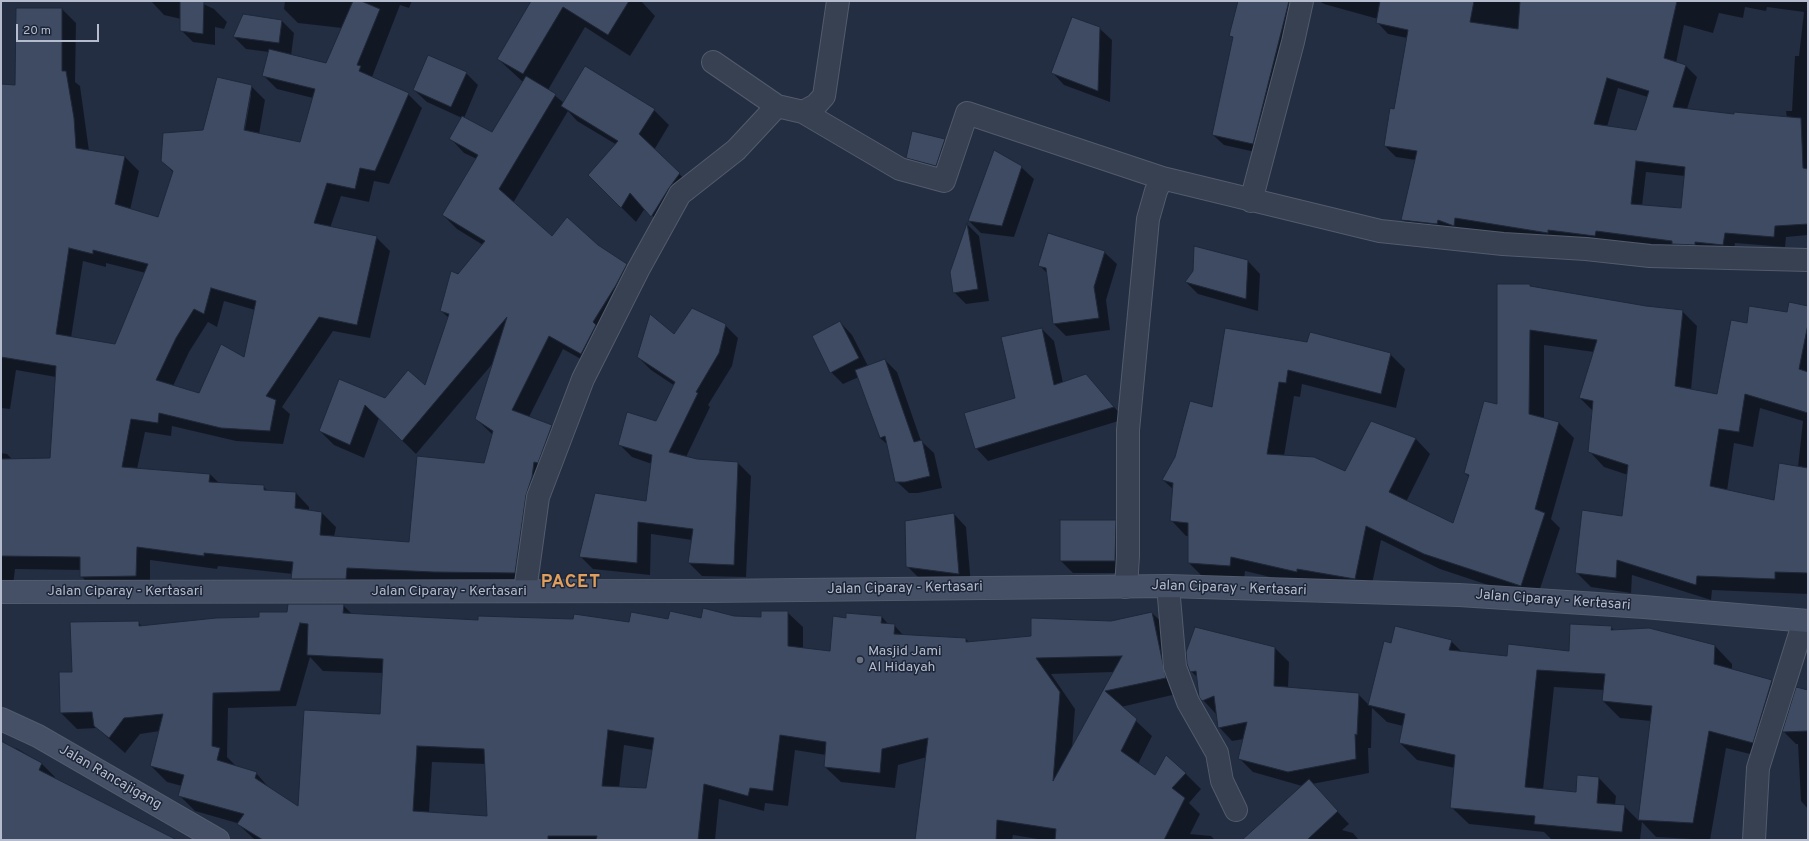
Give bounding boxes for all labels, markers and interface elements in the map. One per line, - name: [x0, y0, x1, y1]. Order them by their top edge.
- scale bar: [18, 16, 101, 42]
- text: 20 m: [23, 23, 51, 39]
- district label: PACET: [541, 572, 601, 594]
- street label: Jalan Ciparay - Kertasari: [1151, 578, 1307, 600]
- street label: Jalan Ciparay - Kertasari: [827, 579, 983, 599]
- street label: Jalan Ciparay - Kertasari: [47, 584, 203, 600]
- street label: Jalan Ciparay - Kertasari: [371, 584, 527, 600]
- street label: Jalan Ciparay - Kertasari: [1475, 587, 1631, 615]
- place label: Masjid Jami Al Hidayah: [868, 644, 942, 676]
- marker: Masjid Jami Al Hidayah: [855, 655, 865, 665]
- street label: Jalan Rancajigang: [56, 742, 164, 814]

